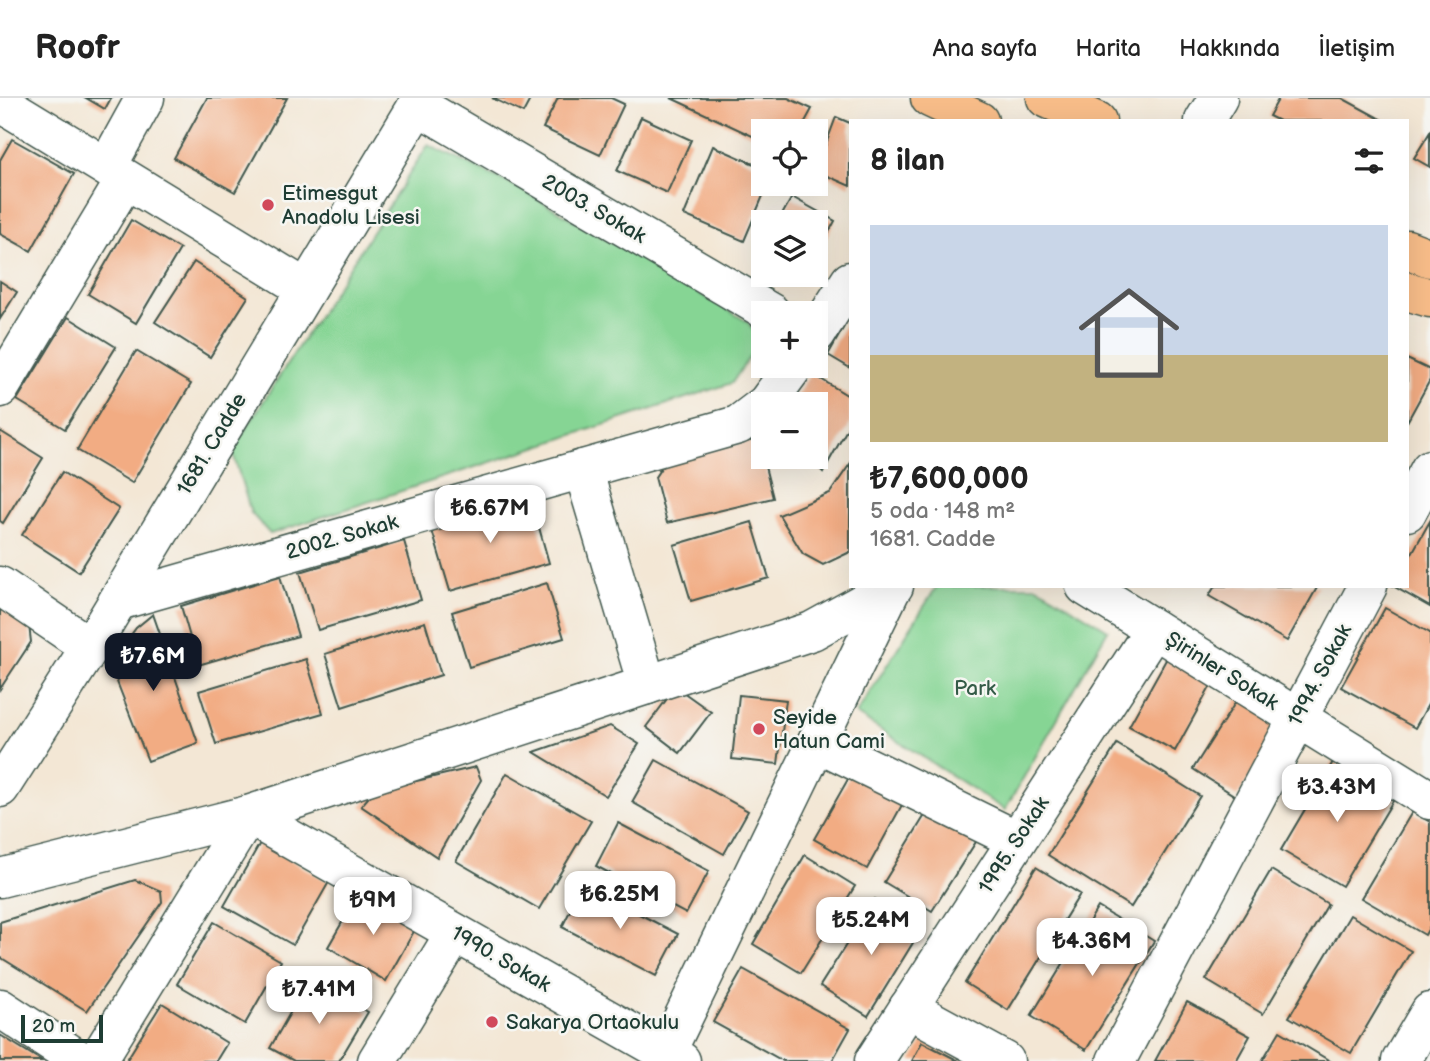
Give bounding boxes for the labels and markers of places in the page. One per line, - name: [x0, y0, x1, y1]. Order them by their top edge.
- place label: Etimesgut Anadolu Lisesi: [282, 181, 420, 230]
- marker: Etimesgut Anadolu Lisesi: [260, 197, 276, 213]
- pin: ₺6.67M: [433, 486, 547, 545]
- pin: ₺7.6M: [104, 634, 202, 693]
- place label: Seyide Hatun Cami: [773, 705, 885, 754]
- marker: Seyide Hatun Cami: [751, 721, 767, 737]
- pin: ₺3.43M: [1280, 764, 1394, 824]
- pin: ₺6.25M: [563, 872, 677, 931]
- pin: ₺9M: [339, 878, 407, 937]
- pin: ₺5.24M: [814, 898, 928, 957]
- pin: ₺4.36M: [1035, 918, 1149, 978]
- pin: ₺7.41M: [262, 967, 376, 1026]
- place label: Sakarya Ortaokulu: [506, 1010, 679, 1035]
- marker: Sakarya Ortaokulu: [484, 1014, 500, 1030]

